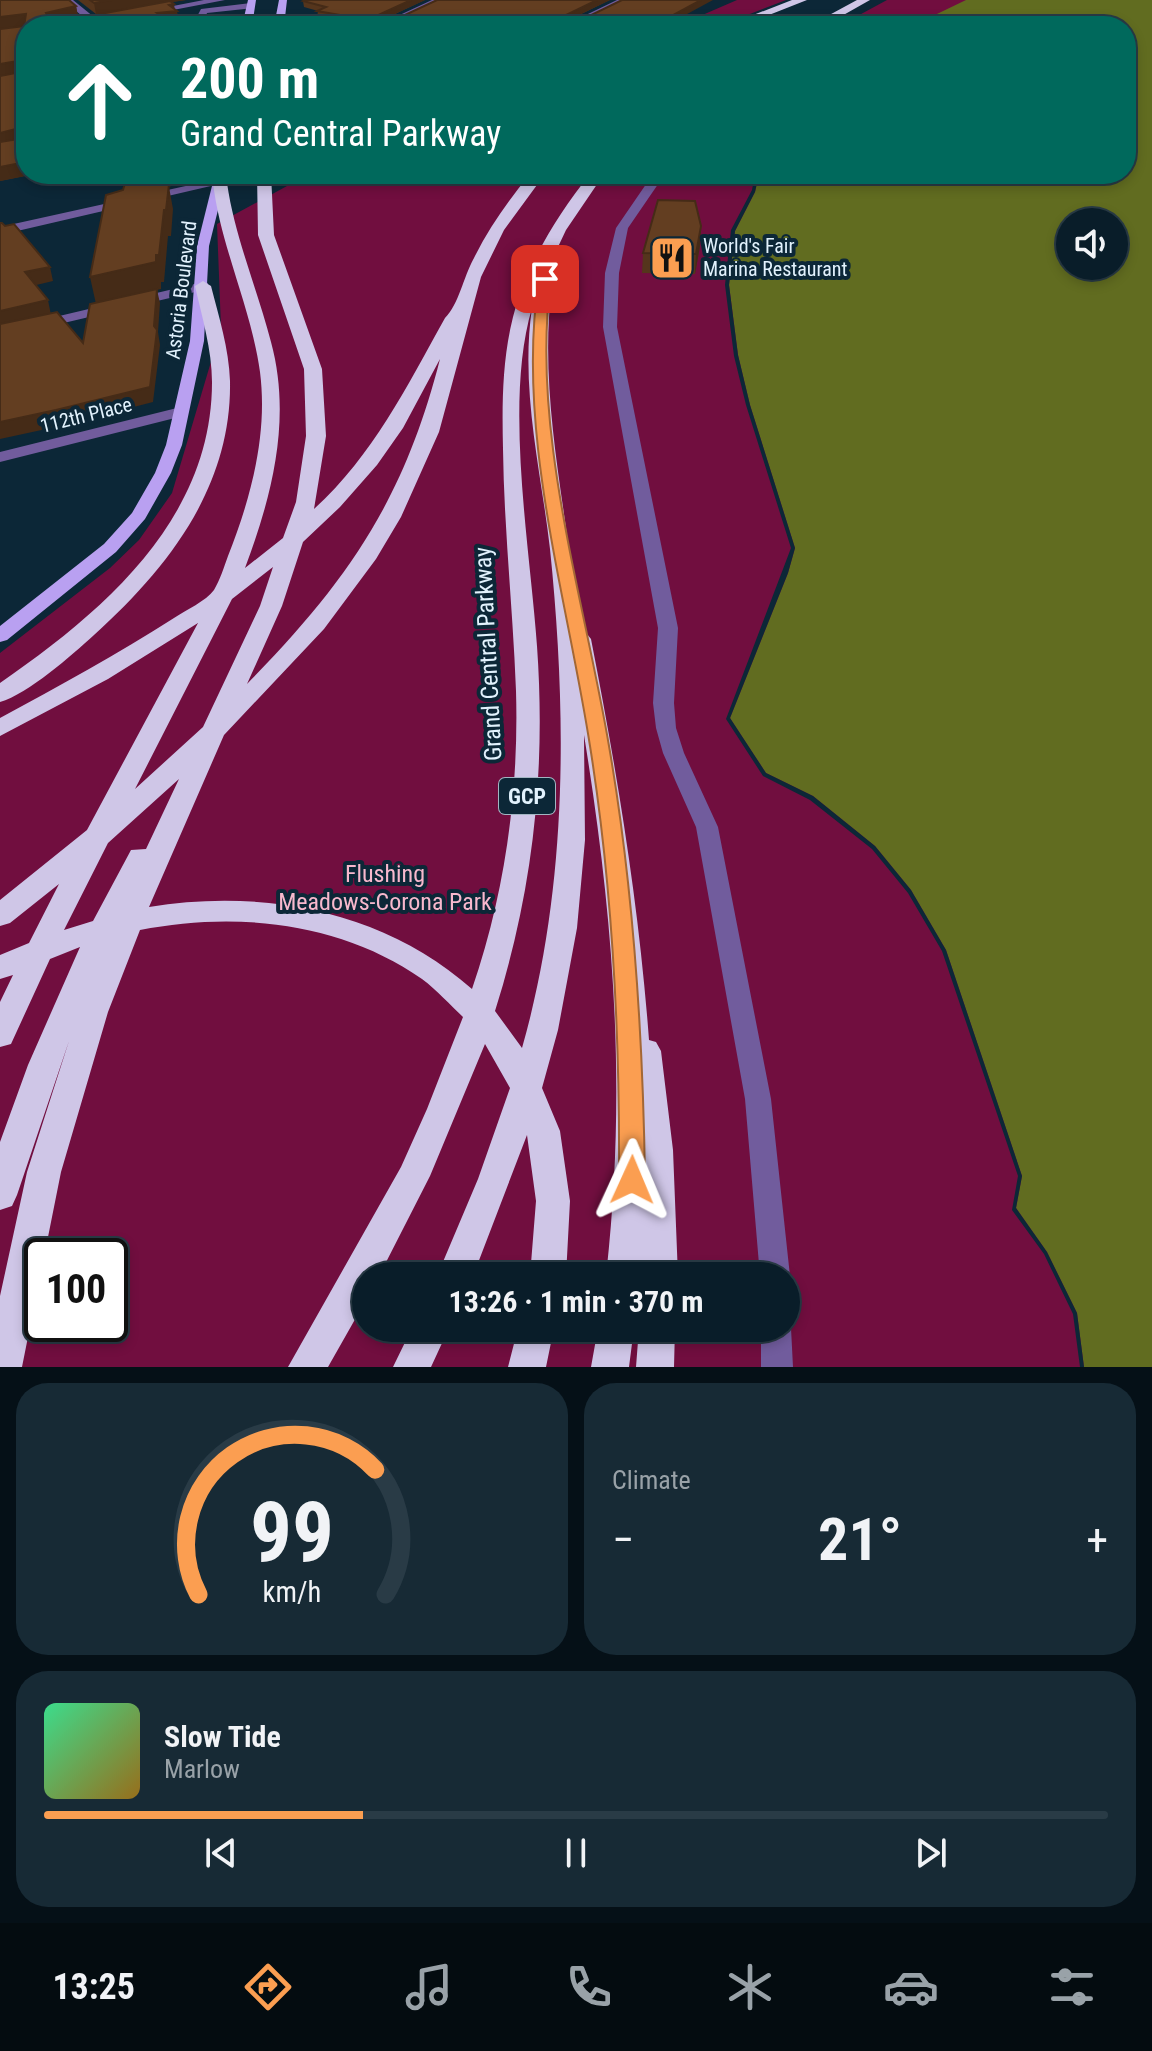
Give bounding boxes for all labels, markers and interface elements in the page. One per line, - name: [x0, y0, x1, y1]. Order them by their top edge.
- text: 200 m: [180, 46, 319, 112]
- icon: ahead: [48, 48, 152, 152]
- text: Grand Central Parkway: [180, 113, 501, 155]
- map controls: [1056, 208, 1128, 280]
- button: sound: [1056, 208, 1128, 280]
- street label: Astoria Boulevard: [161, 219, 201, 361]
- restaurant icon: World's Fair Marina Restaurant: [648, 234, 696, 282]
- place label: World's Fair Marina Restaurant: [703, 234, 847, 281]
- pin: [511, 245, 579, 313]
- icon: arrive: [523, 257, 567, 301]
- street label: 112th Place: [38, 392, 134, 438]
- street label: Grand Central Parkway: [468, 546, 508, 762]
- road number: GCP: [499, 778, 555, 814]
- park label: Flushing Meadows-Corona Park: [278, 860, 492, 916]
- position arrow: [590, 1138, 674, 1222]
- speed limit sign: 100: [24, 1238, 128, 1342]
- text: 13:26 · 1 min · 370 m: [449, 1284, 703, 1319]
- text: Climate: [612, 1465, 691, 1495]
- text: 99: [250, 1484, 334, 1581]
- text: 21°: [818, 1504, 902, 1575]
- text: −: [612, 1514, 634, 1566]
- text: +: [1086, 1514, 1108, 1566]
- text: km/h: [263, 1575, 321, 1609]
- text: Slow Tide: [164, 1719, 281, 1754]
- text: Marlow: [164, 1754, 240, 1784]
- icon: previous: [199, 1831, 243, 1875]
- icon: pause: [554, 1831, 598, 1875]
- icon: next: [909, 1831, 953, 1875]
- icon: directions: [240, 1959, 296, 2015]
- icon: music: [401, 1959, 457, 2015]
- icon: phone: [561, 1959, 617, 2015]
- icon: climate: [722, 1959, 778, 2015]
- icon: car: [883, 1959, 939, 2015]
- icon: filters: [1044, 1959, 1100, 2015]
- text: 13:25: [52, 1966, 135, 2008]

